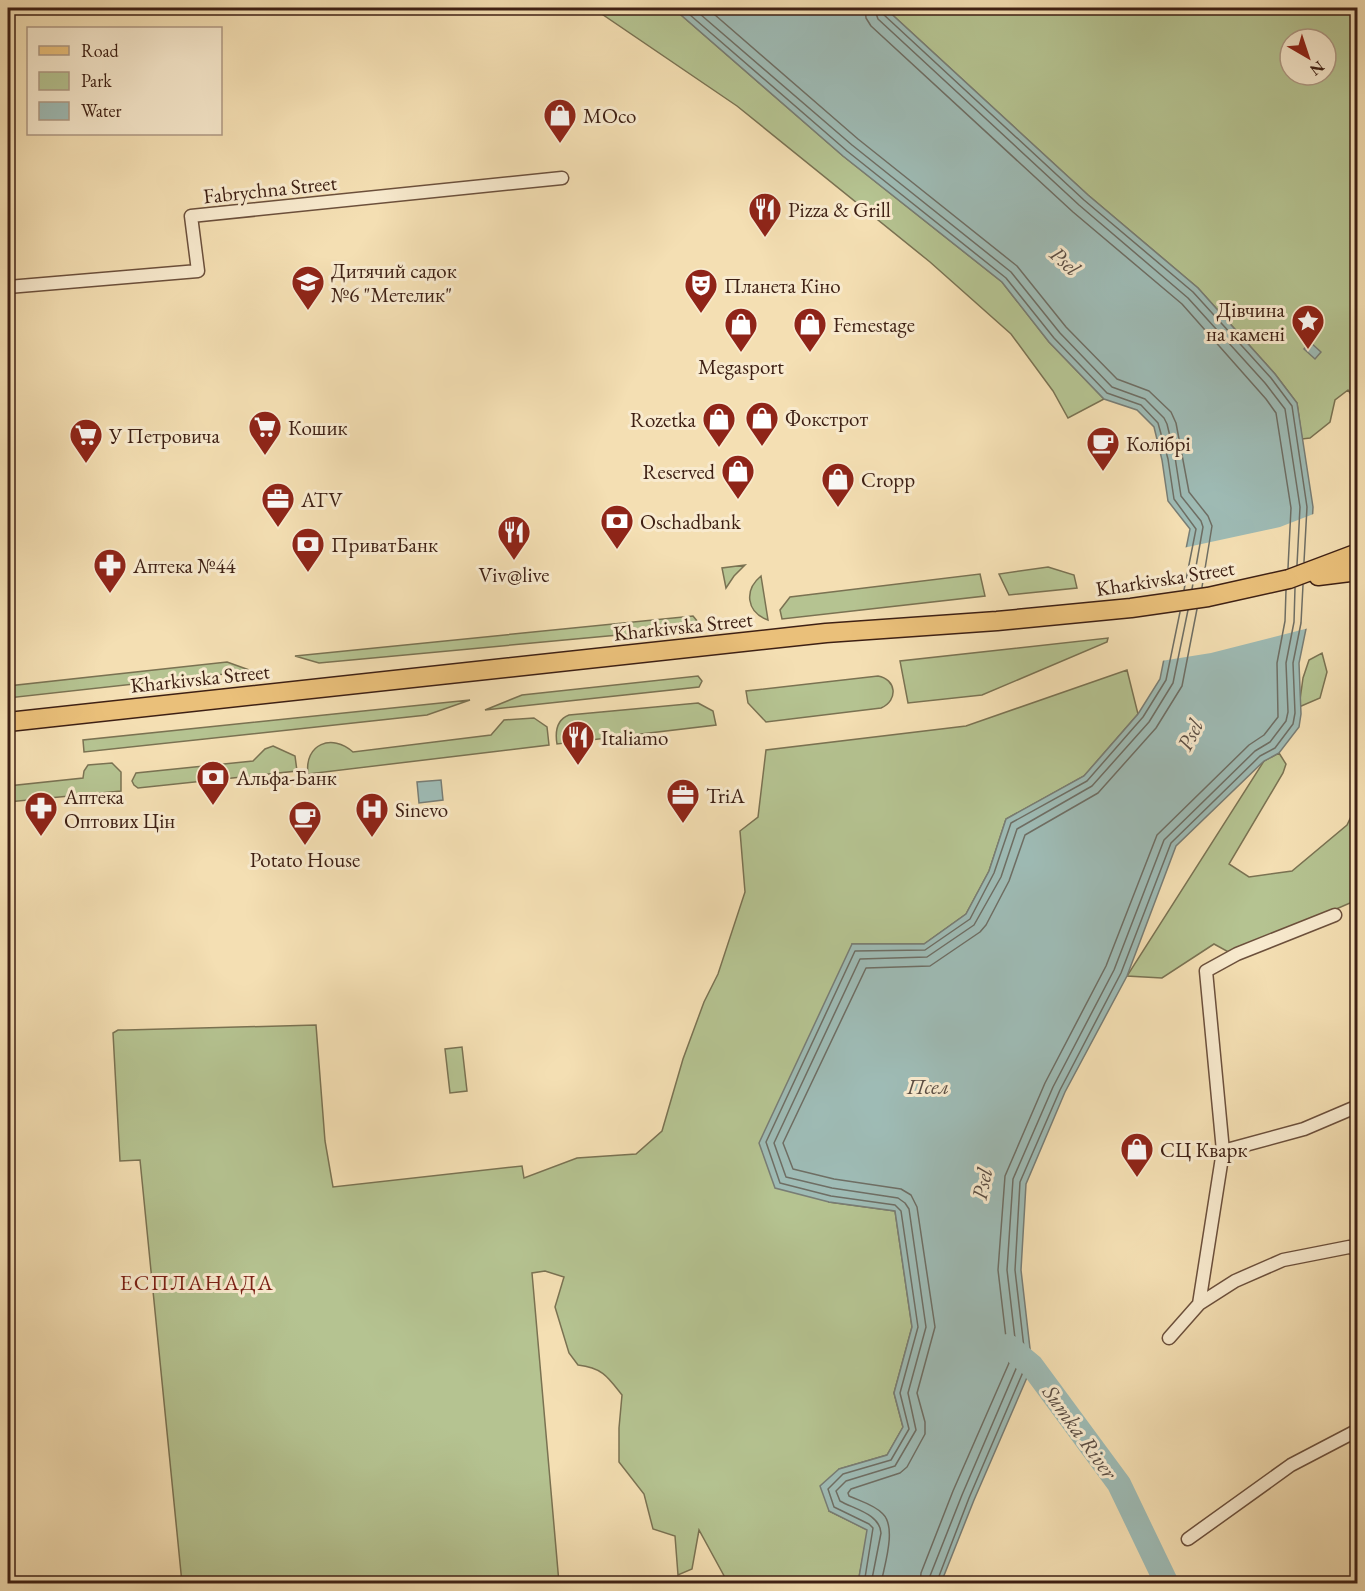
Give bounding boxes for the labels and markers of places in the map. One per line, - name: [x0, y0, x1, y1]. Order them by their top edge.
- shop icon: MOco: [542, 97, 578, 144]
- place label: MOco: [583, 102, 636, 129]
- restaurant icon: Pizza & Grill: [747, 191, 783, 238]
- place label: Pizza & Grill: [788, 196, 891, 223]
- place label: Дитячий садок №6 "Метелик": [331, 257, 457, 308]
- school or university icon: Дитячий садок №6 "Метелик": [290, 264, 326, 311]
- theatre icon: Планета Кіно: [683, 267, 719, 314]
- place label: Планета Кіно: [724, 272, 841, 299]
- place label: Дівчина на камені: [1206, 296, 1286, 347]
- place icon: Дівчина на камені: [1290, 303, 1326, 350]
- shop icon: Megasport: [723, 306, 759, 353]
- shop icon: Femestage: [792, 306, 828, 353]
- place label: Femestage: [833, 311, 915, 338]
- place label: Megasport: [698, 353, 784, 380]
- shop icon: Фокстрот: [744, 400, 780, 447]
- shop icon: Rozetka: [701, 401, 737, 448]
- place label: Фокстрот: [785, 405, 868, 432]
- place label: Rozetka: [630, 406, 697, 433]
- supermarket icon: Кошик: [247, 409, 283, 456]
- place label: Кошик: [288, 414, 348, 441]
- supermarket icon: У Петровича: [68, 417, 104, 464]
- place label: У Петровича: [108, 422, 220, 449]
- cafe icon: Колібрі: [1085, 425, 1121, 472]
- place label: Колібрі: [1126, 430, 1191, 457]
- shop icon: Reserved: [720, 453, 756, 500]
- place label: Reserved: [643, 458, 715, 485]
- shop icon: Cropp: [820, 461, 856, 508]
- place label: Cropp: [861, 466, 915, 493]
- office icon: ATV: [260, 481, 296, 528]
- place label: ATV: [300, 486, 343, 513]
- bank icon: Oschadbank: [599, 503, 635, 550]
- place label: Oschadbank: [640, 508, 742, 535]
- restaurant icon: Viv@live: [496, 514, 532, 561]
- bank icon: ПриватБанк: [290, 526, 326, 573]
- place label: ПриватБанк: [331, 531, 438, 558]
- pharmacy icon: Аптека №44: [92, 547, 128, 594]
- place label: Аптека №44: [132, 552, 236, 579]
- place label: Viv@live: [479, 561, 549, 588]
- restaurant icon: Italiamo: [560, 719, 596, 766]
- place label: Italiamo: [601, 724, 668, 751]
- bank icon: Альфа-Банк: [195, 759, 231, 806]
- place label: Альфа-Банк: [235, 764, 337, 791]
- office icon: TriA: [665, 777, 701, 824]
- place label: TriA: [706, 782, 745, 809]
- place label: Аптека Оптових Цін: [63, 783, 175, 834]
- pharmacy icon: Аптека Оптових Цін: [23, 790, 59, 837]
- hospital icon: Sinevo: [354, 791, 390, 838]
- place label: Sinevo: [395, 796, 448, 823]
- cafe icon: Potato House: [287, 799, 323, 846]
- place label: Potato House: [250, 846, 360, 873]
- shop icon: СЦ Кварк: [1119, 1131, 1155, 1178]
- place label: СЦ Кварк: [1160, 1136, 1248, 1163]

